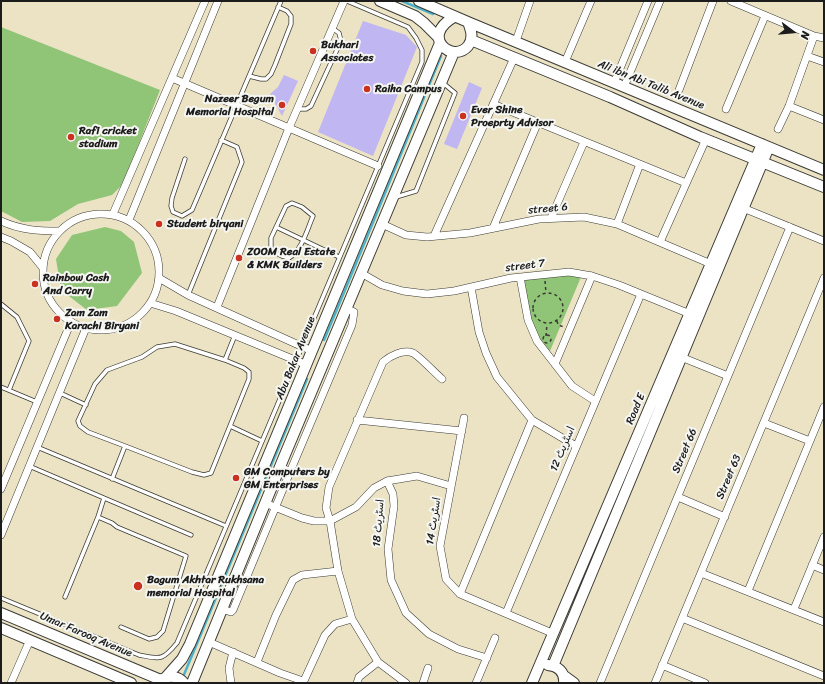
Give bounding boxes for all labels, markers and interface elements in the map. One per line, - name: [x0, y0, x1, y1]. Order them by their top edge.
- north arrow: [773, 12, 813, 52]
- text: N: [795, 29, 815, 42]
- place label: Bukhari Associates: [321, 38, 373, 64]
- marker: Bukhari Associates: [308, 46, 318, 56]
- street label: Ali ibn Abi Talib Avenue: [596, 58, 706, 112]
- place label: Raiha Campus: [375, 82, 441, 96]
- marker: Raiha Campus: [362, 84, 372, 94]
- place label: Nazeer Begum Memorial Hospital: [186, 92, 274, 118]
- marker: Nazeer Begum Memorial Hospital: [277, 100, 287, 110]
- place label: Ever Shine Proeprty Advisor: [471, 103, 553, 129]
- marker: Ever Shine Proeprty Advisor: [458, 111, 468, 121]
- place label: Rafi cricket stadium: [79, 124, 137, 150]
- marker: Rafi cricket stadium: [66, 132, 76, 142]
- street label: street 6: [528, 201, 568, 217]
- place label: Student biryani: [167, 217, 243, 231]
- marker: Student biryani: [154, 219, 164, 229]
- place label: ZOOM Real Estate & KMK Builders: [247, 245, 335, 271]
- marker: ZOOM Real Estate & KMK Builders: [234, 253, 244, 263]
- street label: street 7: [505, 257, 545, 275]
- place label: Rainbow Cash And Carry: [43, 271, 109, 297]
- marker: Rainbow Cash And Carry: [30, 279, 40, 289]
- place label: Zam Zam Karachi Biryani: [65, 306, 139, 332]
- marker: Zam Zam Karachi Biryani: [52, 314, 62, 324]
- street label: Abu Bakar Avenue: [273, 315, 319, 401]
- street label: Road E: [624, 391, 648, 427]
- street label: اسٹریٹ 12: [548, 425, 578, 473]
- street label: Street 66: [670, 427, 700, 475]
- street label: Street 63: [714, 453, 744, 501]
- place label: GM Computers by GM Enterprises: [244, 465, 330, 491]
- marker: GM Computers by GM Enterprises: [231, 473, 241, 483]
- street label: اسٹریٹ 14: [424, 496, 444, 546]
- street label: اسٹریٹ 18: [370, 499, 388, 547]
- place label: Bagum Akhtar Rukhsana memorial Hospital: [147, 573, 264, 599]
- marker: Bagum Akhtar Rukhsana memorial Hospital: [132, 580, 144, 592]
- street label: Umar Farooq Avenue: [38, 610, 134, 660]

